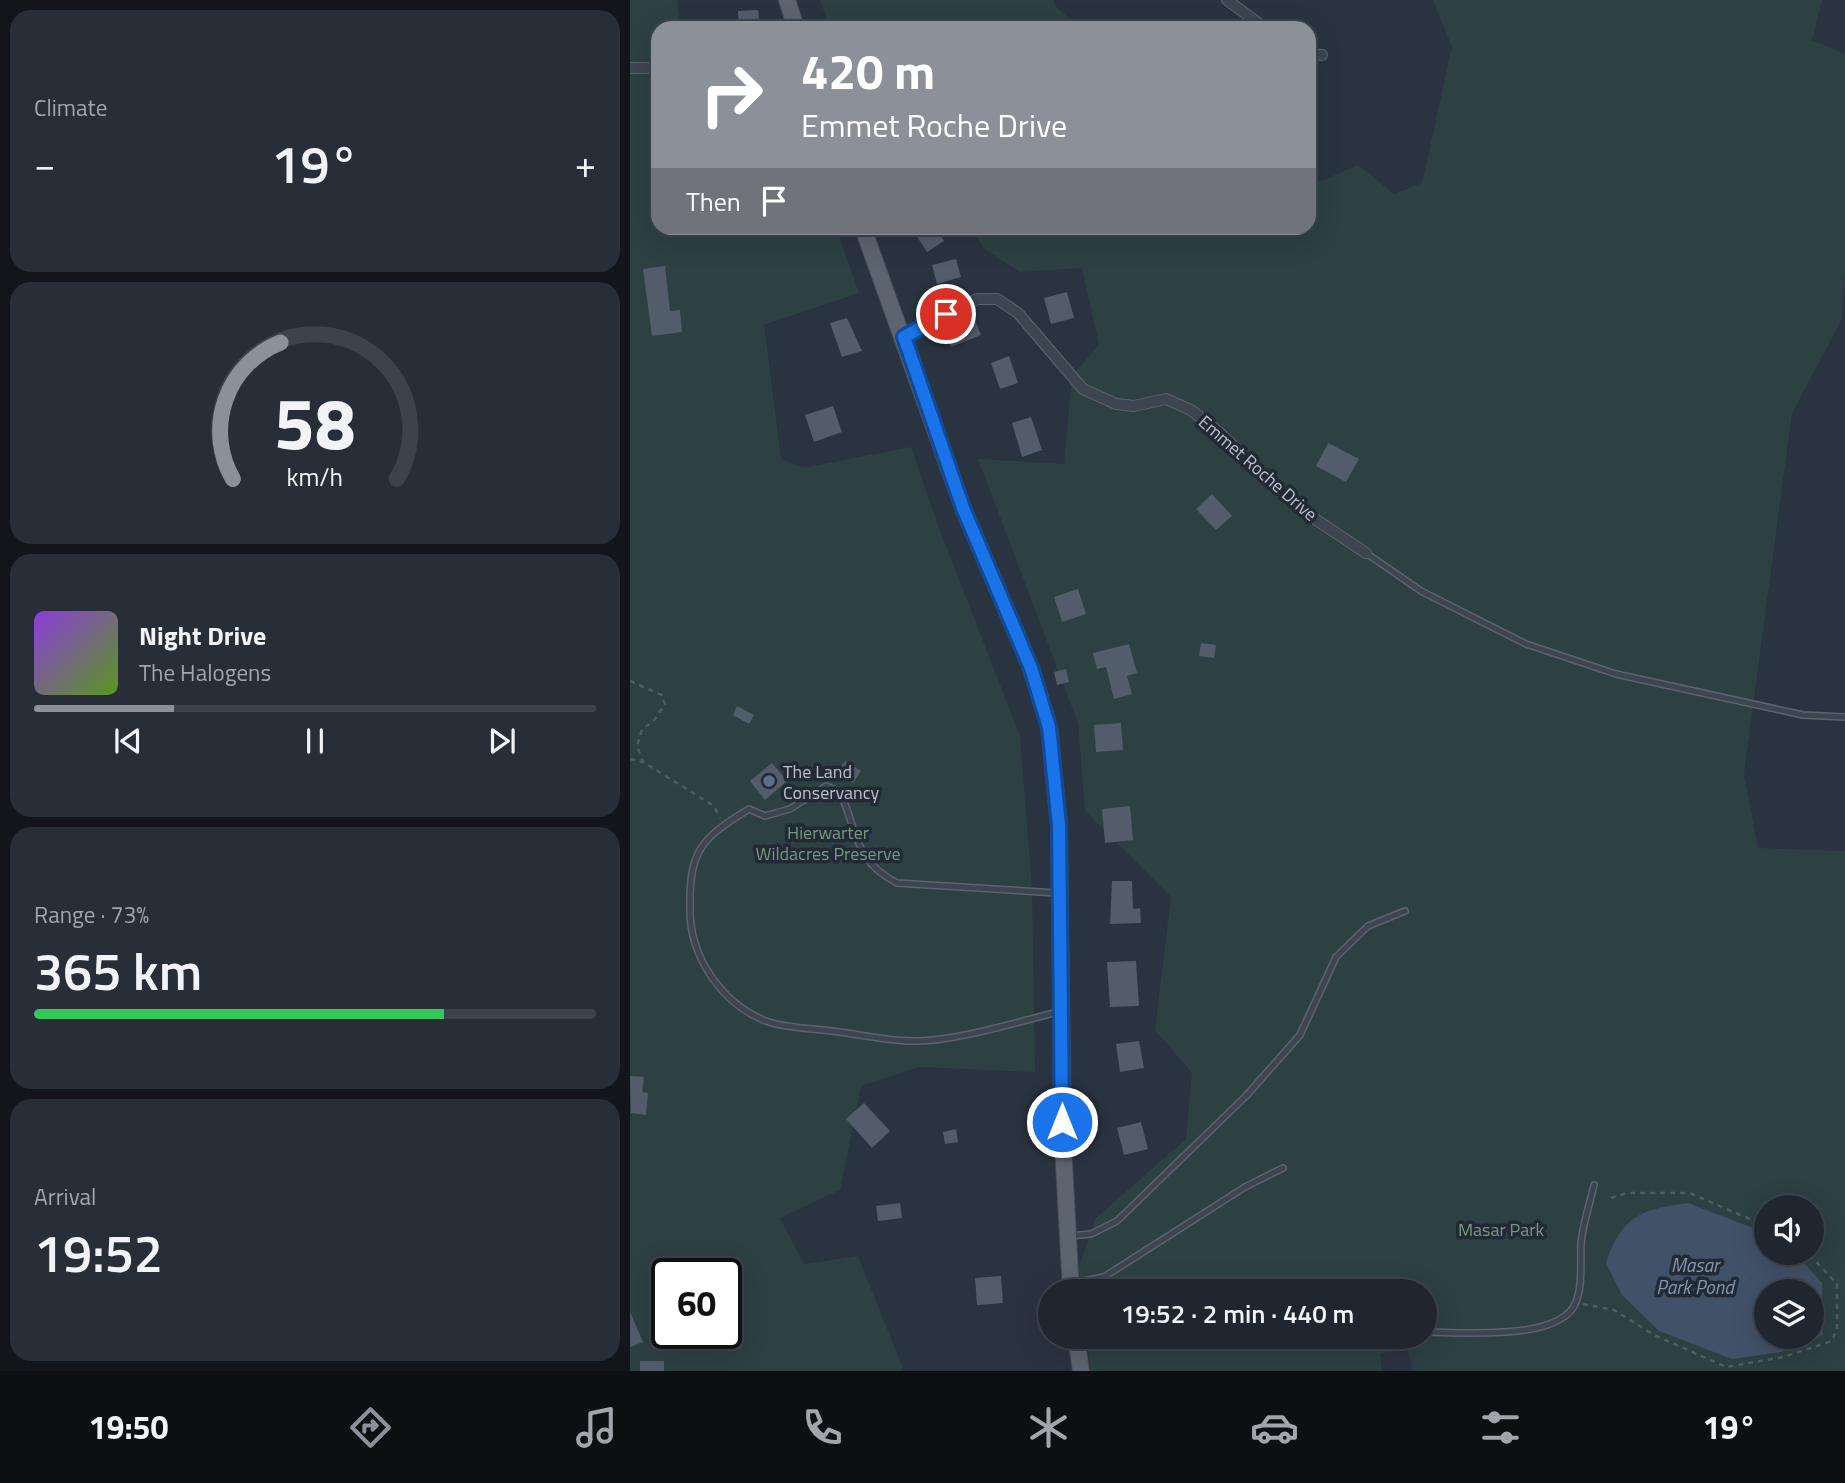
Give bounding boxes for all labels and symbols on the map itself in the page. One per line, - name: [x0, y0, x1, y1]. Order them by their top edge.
- pin: [916, 284, 976, 344]
- street label: Emmet Roche Drive: [1193, 409, 1323, 527]
- place label: The Land Conservancy: [783, 758, 880, 806]
- marker: The Land Conservancy: [761, 773, 777, 789]
- park label: Hierwarter Wildacres Preserve: [756, 819, 901, 867]
- position arrow: [1025, 1085, 1099, 1159]
- park label: Masar Park: [1458, 1216, 1544, 1243]
- water label: Masar Park Pond: [1656, 1250, 1736, 1301]
- speed limit sign: 60: [651, 1258, 742, 1349]

